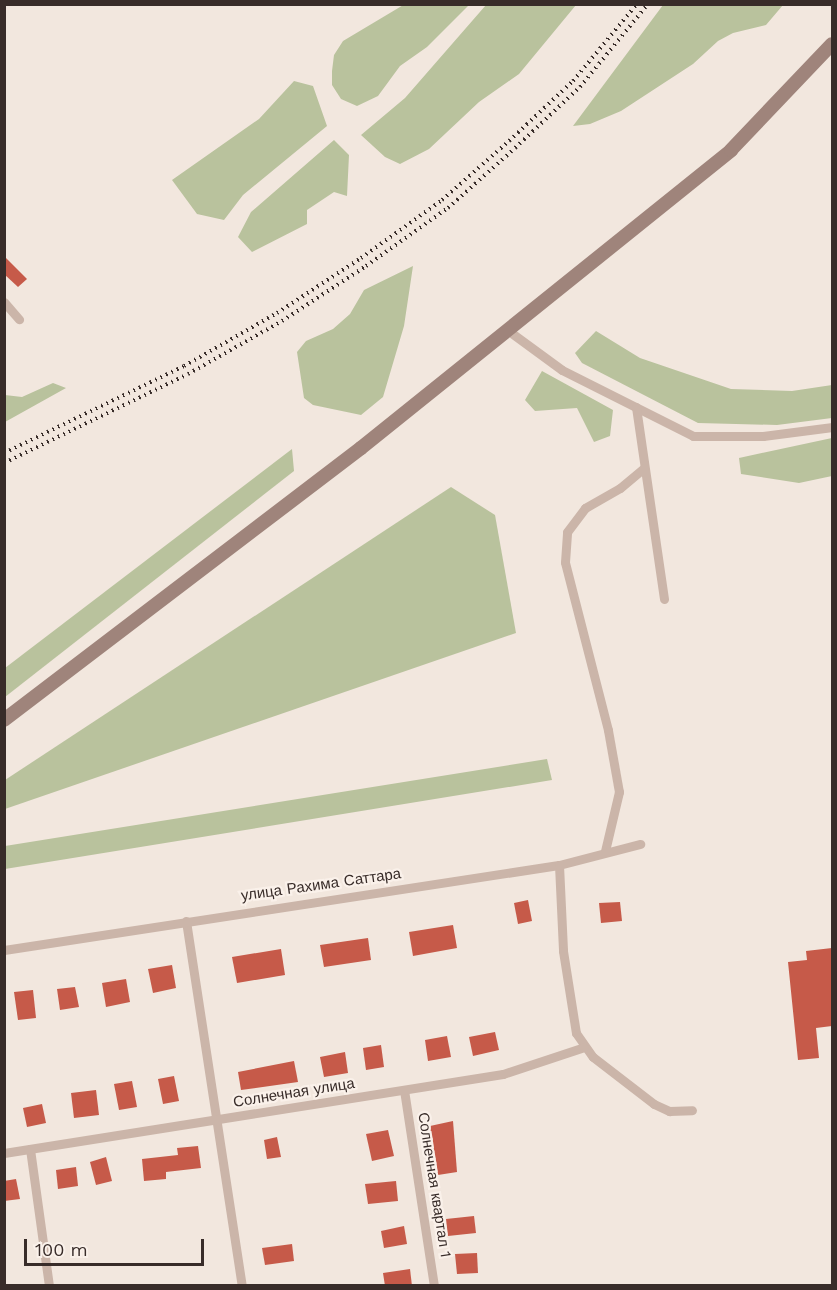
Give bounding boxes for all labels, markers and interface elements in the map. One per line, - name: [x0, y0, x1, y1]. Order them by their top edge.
- street label: улица Рахима Саттара: [240, 865, 402, 905]
- street label: Солнечная улица: [232, 1075, 356, 1111]
- street label: Солнечная квартал 1: [414, 1111, 454, 1259]
- scale bar: [27, 1227, 207, 1265]
- text: 100 m: [35, 1239, 88, 1260]

